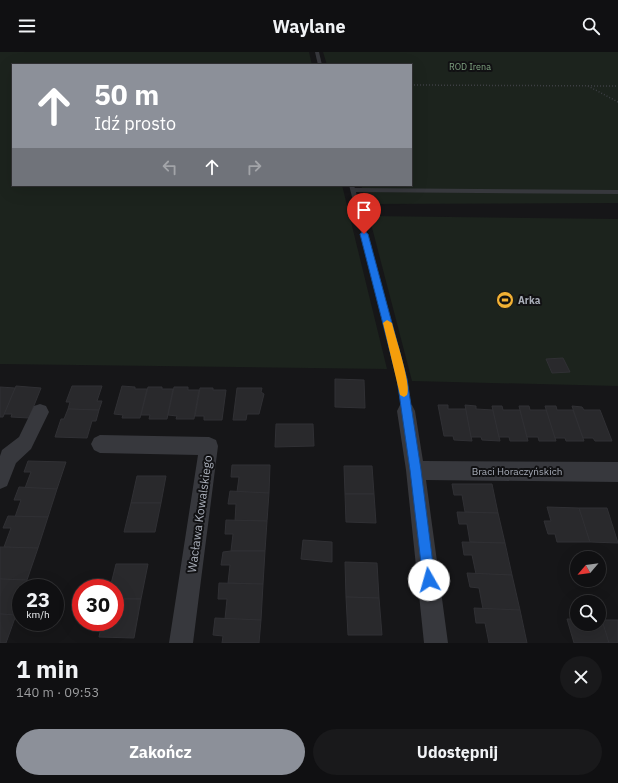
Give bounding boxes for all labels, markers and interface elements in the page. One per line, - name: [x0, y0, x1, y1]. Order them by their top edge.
- icon: menu: [16, 15, 38, 37]
- text: Waylane: [272, 15, 346, 38]
- icon: search: [580, 15, 602, 37]
- park label: ROD Irena: [449, 61, 491, 72]
- text: 50 m: [94, 76, 159, 113]
- icon: ahead: [28, 80, 80, 132]
- text: Idź prosto: [94, 112, 176, 135]
- icon: left: [159, 156, 181, 178]
- icon: ahead: [201, 156, 223, 178]
- icon: right: [243, 156, 265, 178]
- pin: [347, 193, 381, 234]
- icon: arrive: [353, 199, 375, 221]
- sports icon: Arka: [495, 290, 515, 310]
- place label: Arka: [518, 294, 541, 307]
- street label: Wacława Kowalskiego: [184, 454, 215, 574]
- street label: Braci Horaczyńskich: [472, 465, 562, 478]
- north arrow: [570, 551, 606, 587]
- map controls: [570, 551, 606, 631]
- position arrow: [408, 559, 450, 601]
- speed limit sign: 30: [72, 579, 124, 631]
- text: 23: [26, 586, 50, 613]
- button: search: [570, 595, 606, 631]
- text: km/h: [26, 608, 50, 621]
- text: 1 min: [16, 653, 79, 685]
- button: close: [560, 656, 602, 698]
- text: 140 m · 09:53: [16, 684, 99, 701]
- button: Zakończ: [16, 729, 305, 775]
- button: Udostępnij: [313, 729, 602, 775]

